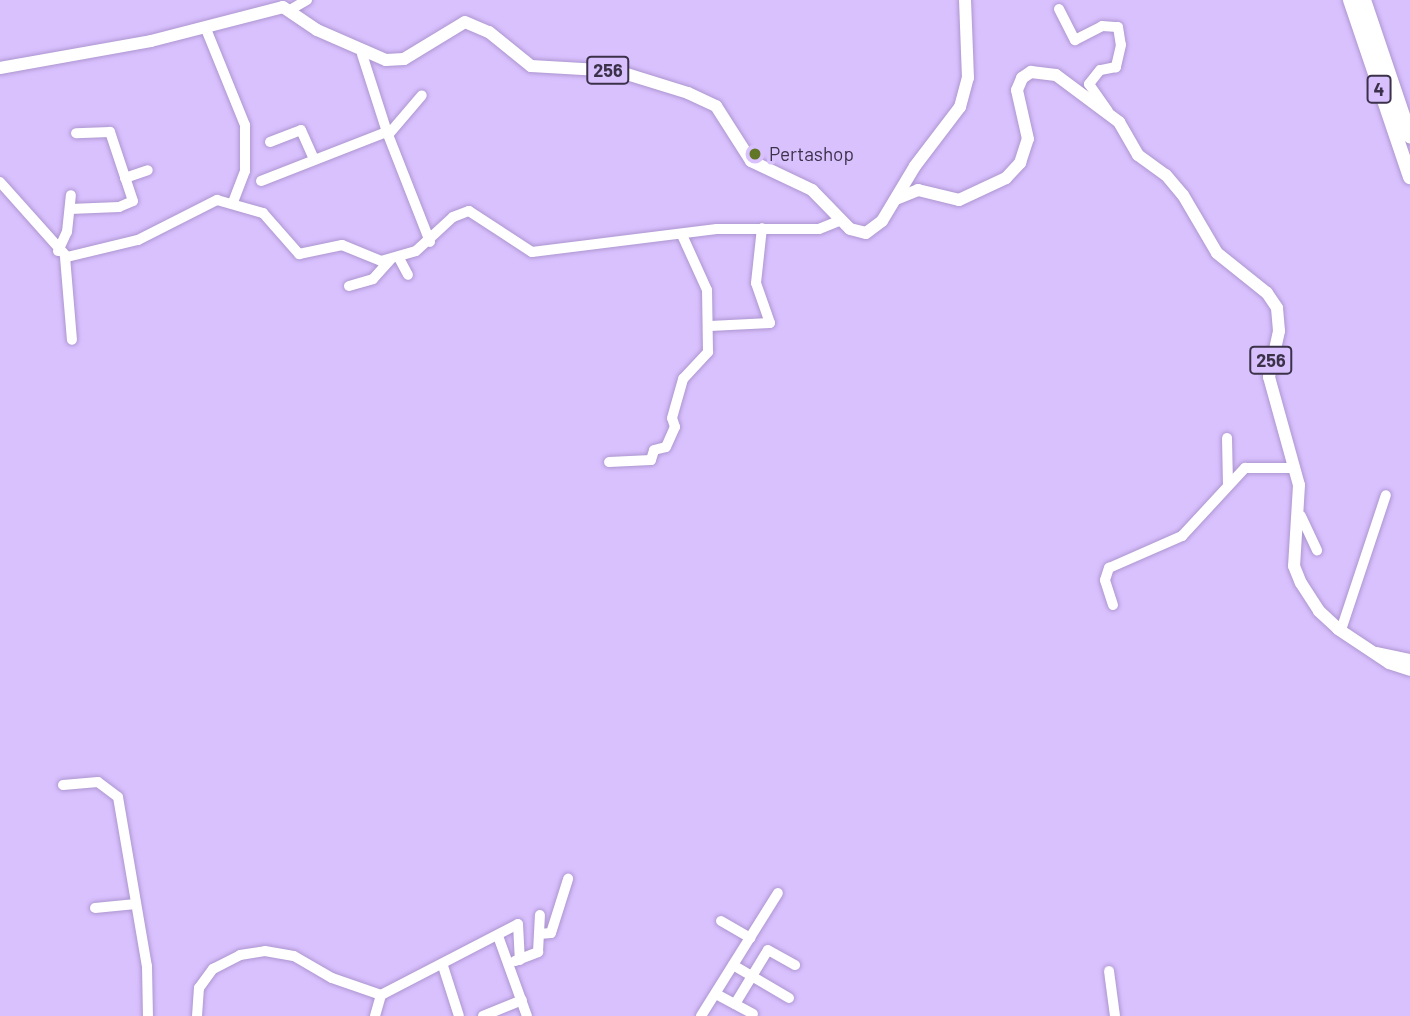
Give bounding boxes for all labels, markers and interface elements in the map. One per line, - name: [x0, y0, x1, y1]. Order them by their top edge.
- road number: 256: [585, 56, 631, 84]
- road number: 4: [1365, 74, 1393, 104]
- place label: Pertashop: [769, 143, 854, 165]
- marker: Pertashop: [747, 146, 763, 162]
- road number: 256: [1248, 346, 1294, 374]

